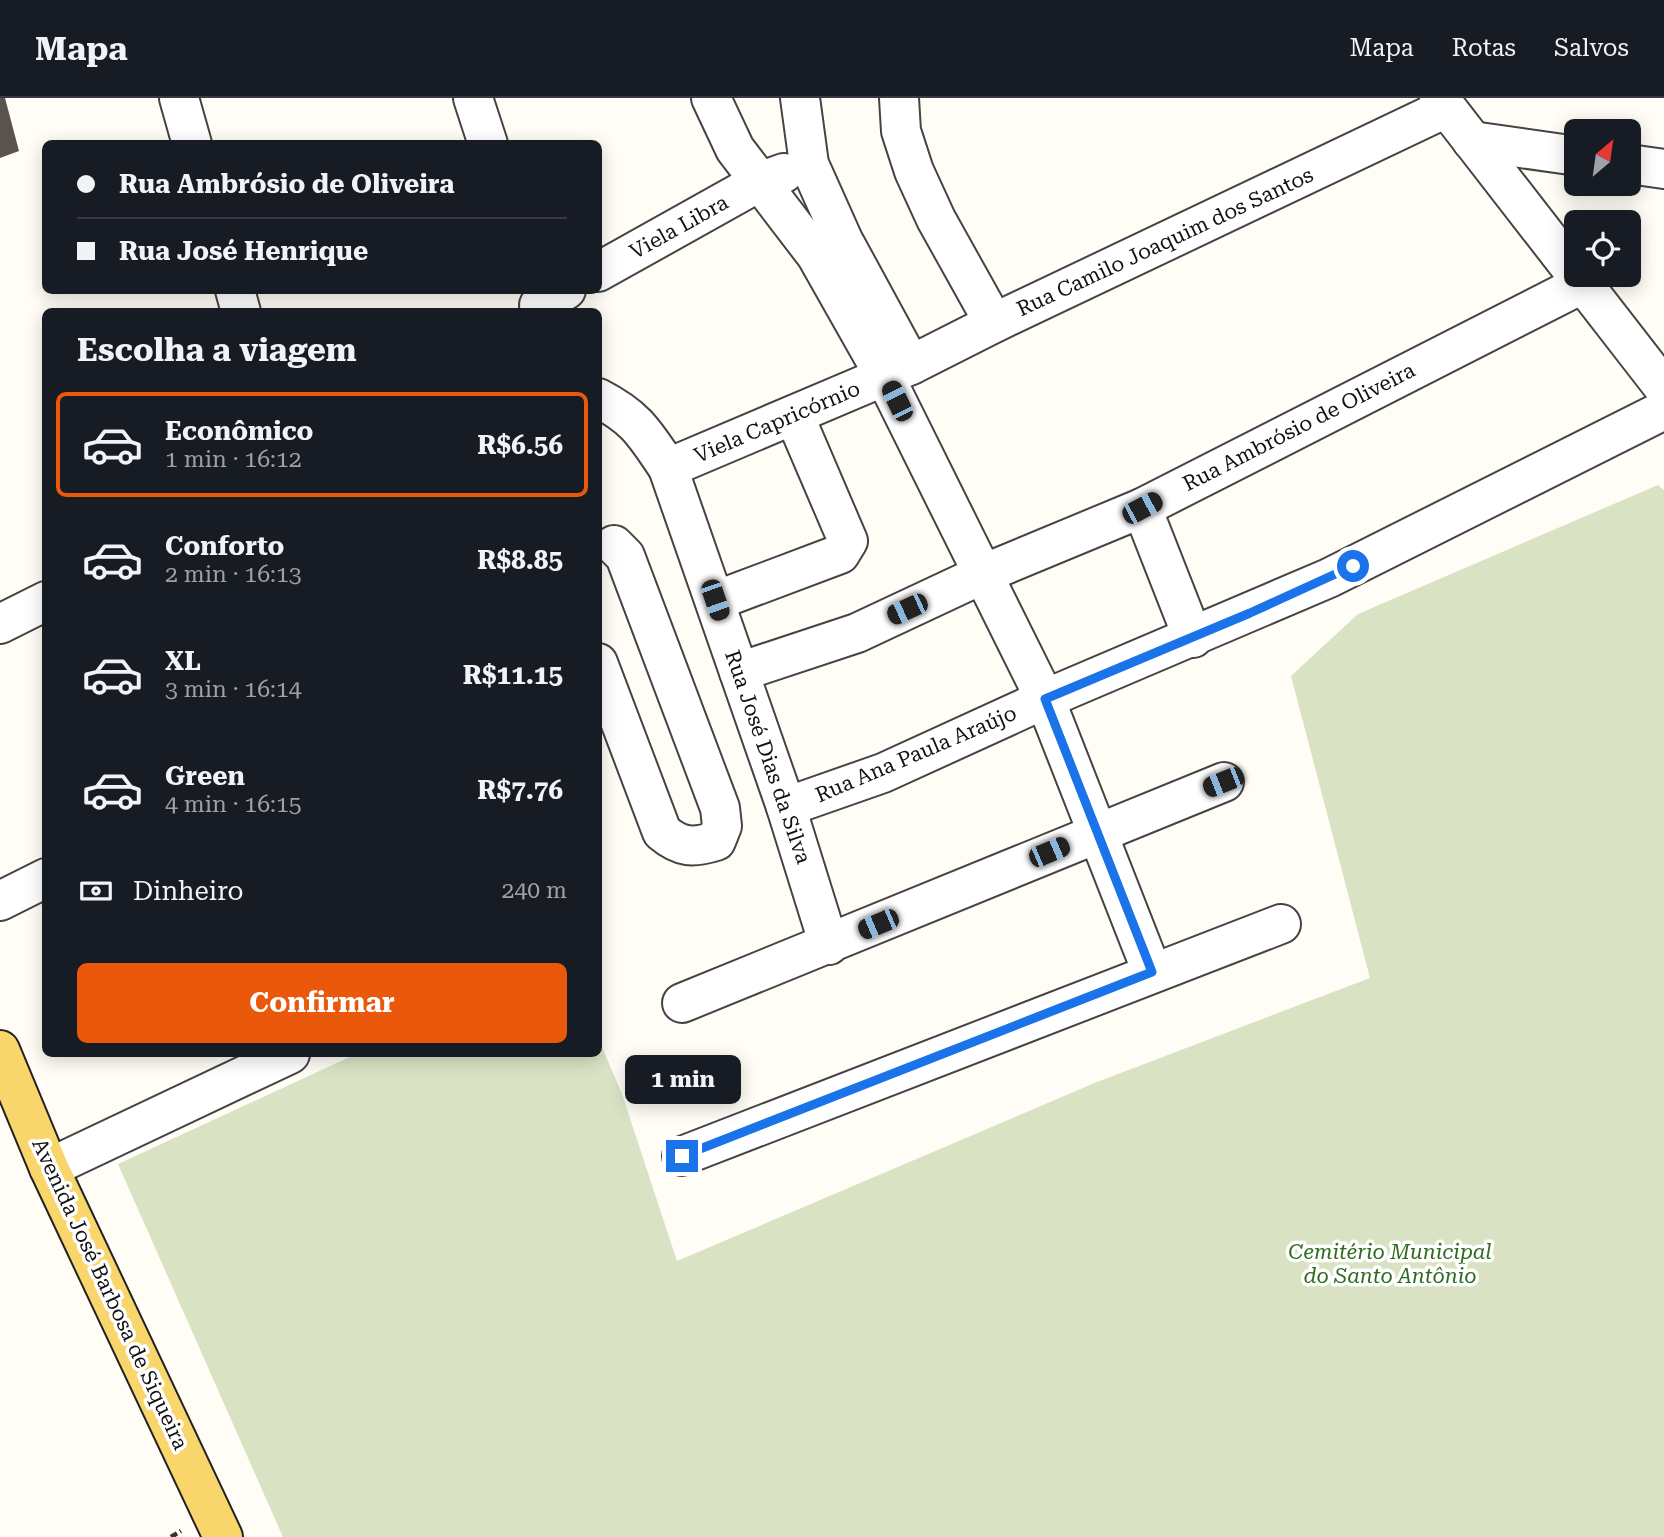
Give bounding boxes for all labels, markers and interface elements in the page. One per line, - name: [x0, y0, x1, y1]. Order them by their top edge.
- text: Mapa: [35, 29, 128, 68]
- text: Mapa: [1350, 34, 1414, 62]
- text: Rotas: [1452, 34, 1516, 62]
- text: Salvos: [1554, 34, 1629, 62]
- north arrow: [1564, 119, 1642, 196]
- map controls: [1564, 119, 1641, 287]
- street label: Rua Camilo Joaquim dos Santos: [1013, 163, 1317, 321]
- text: Rua Ambrósio de Oliveira: [119, 169, 455, 199]
- street label: Viela Libra: [626, 190, 733, 264]
- button: locate: [1564, 210, 1641, 287]
- text: Rua José Henrique: [119, 236, 368, 266]
- text: Escolha a viagem: [77, 331, 357, 369]
- street label: Rua Ambrósio de Oliveira: [1179, 358, 1420, 496]
- street label: Viela Capricórnio: [690, 376, 864, 468]
- car: [879, 378, 916, 424]
- icon: car: [81, 413, 144, 476]
- text: Econômico: [165, 416, 313, 446]
- text: R$6.56: [477, 430, 563, 460]
- text: 1 min · 16:12: [165, 446, 302, 473]
- car: [1119, 489, 1166, 527]
- icon: car: [81, 528, 144, 591]
- text: Conforto: [165, 531, 284, 561]
- text: R$8.85: [477, 545, 563, 575]
- route start: [1337, 550, 1369, 582]
- text: 2 min · 16:13: [165, 561, 302, 588]
- car: [699, 577, 732, 623]
- car: [884, 591, 931, 627]
- icon: car: [81, 643, 144, 706]
- text: XL: [165, 646, 201, 676]
- street label: Rua José Dias da Silva: [720, 647, 816, 868]
- text: R$11.15: [463, 660, 563, 690]
- text: 3 min · 16:14: [165, 676, 302, 703]
- street label: Rua Ana Paula Araújo: [812, 701, 1020, 807]
- icon: car: [81, 758, 144, 821]
- text: Green: [165, 761, 245, 791]
- car: [1200, 764, 1247, 800]
- text: R$7.76: [477, 775, 563, 805]
- text: 4 min · 16:15: [165, 791, 302, 818]
- car: [1026, 834, 1073, 870]
- icon: cash: [77, 872, 115, 910]
- text: Dinheiro: [133, 876, 244, 906]
- text: 240 m: [502, 877, 567, 904]
- car: [855, 906, 902, 942]
- button: Confirmar: [77, 963, 567, 1043]
- callout: 1 min: [624, 1054, 740, 1104]
- text: 1 min: [651, 1066, 715, 1093]
- street label: Avenida José Barbosa de Siqueira: [27, 1135, 193, 1454]
- route end: [666, 1140, 698, 1172]
- park label: Cemitério Municipal do Santo Antônio: [1288, 1240, 1492, 1288]

